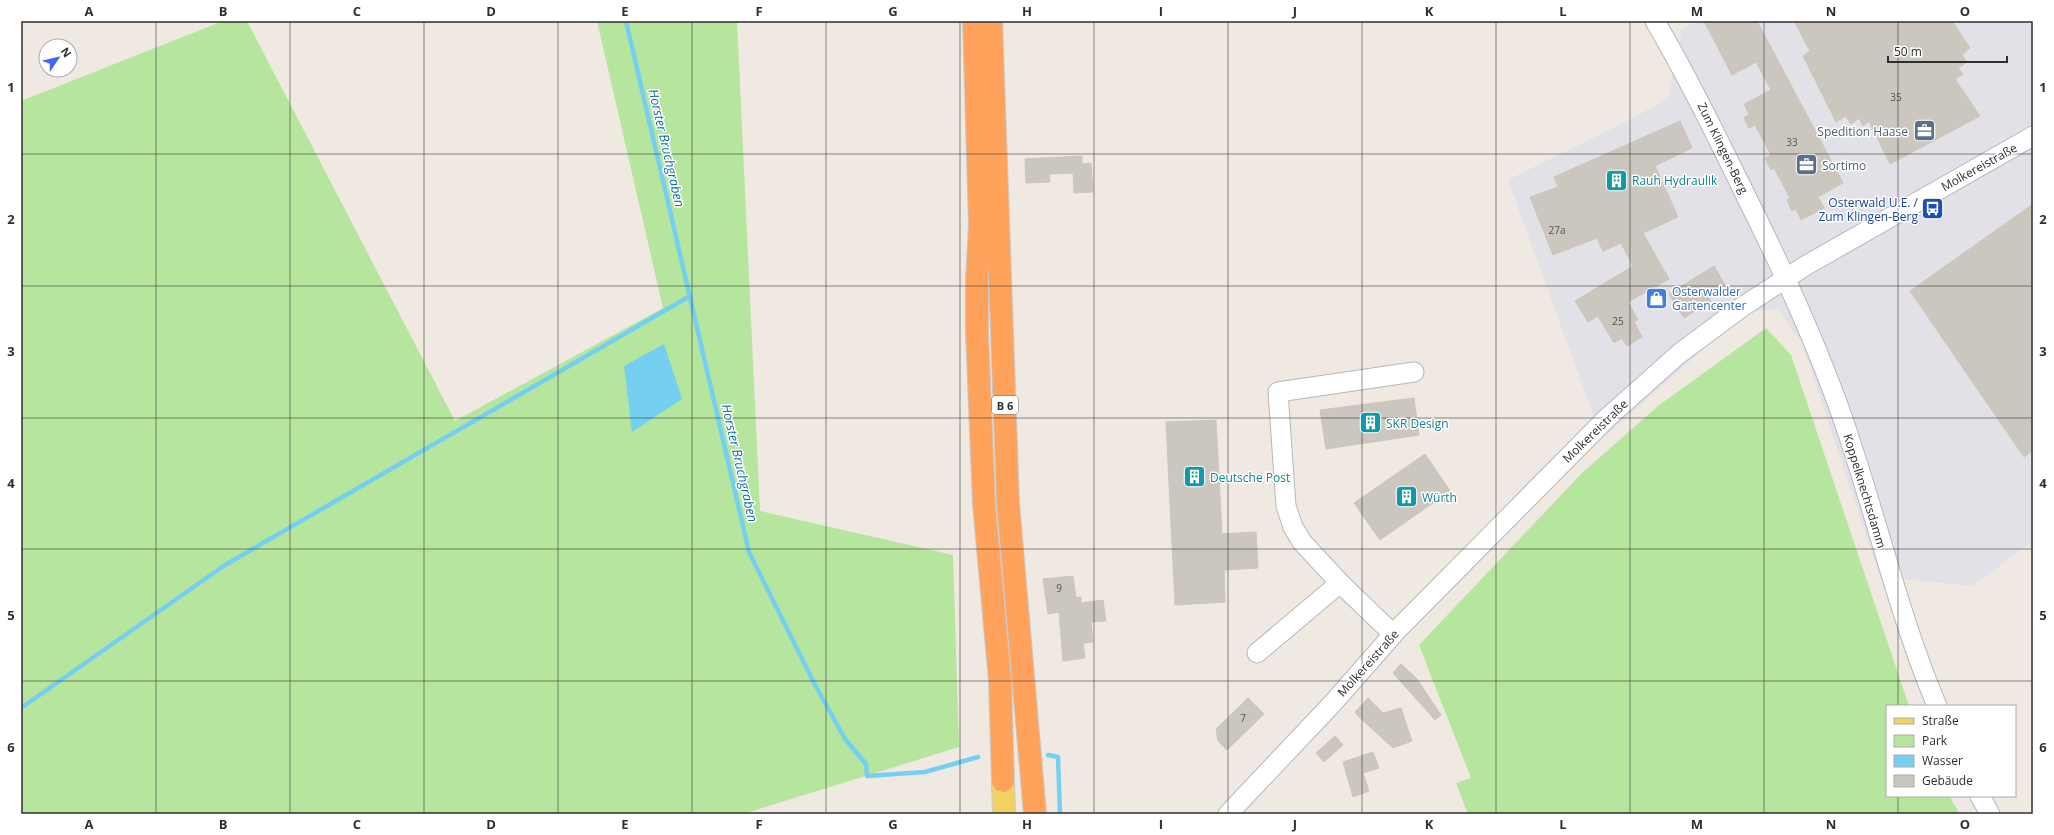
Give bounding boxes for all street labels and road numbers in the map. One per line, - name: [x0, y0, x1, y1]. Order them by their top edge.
- street label: Zum Klingen-Berg: [1694, 100, 1753, 197]
- street label: Molkereistraße: [1938, 139, 2020, 195]
- street label: Molkereistraße: [1559, 395, 1631, 466]
- road number: B 6: [992, 396, 1018, 414]
- street label: Koppelknechtsdamm: [1840, 432, 1890, 550]
- street label: Molkereistraße: [1333, 626, 1403, 700]

